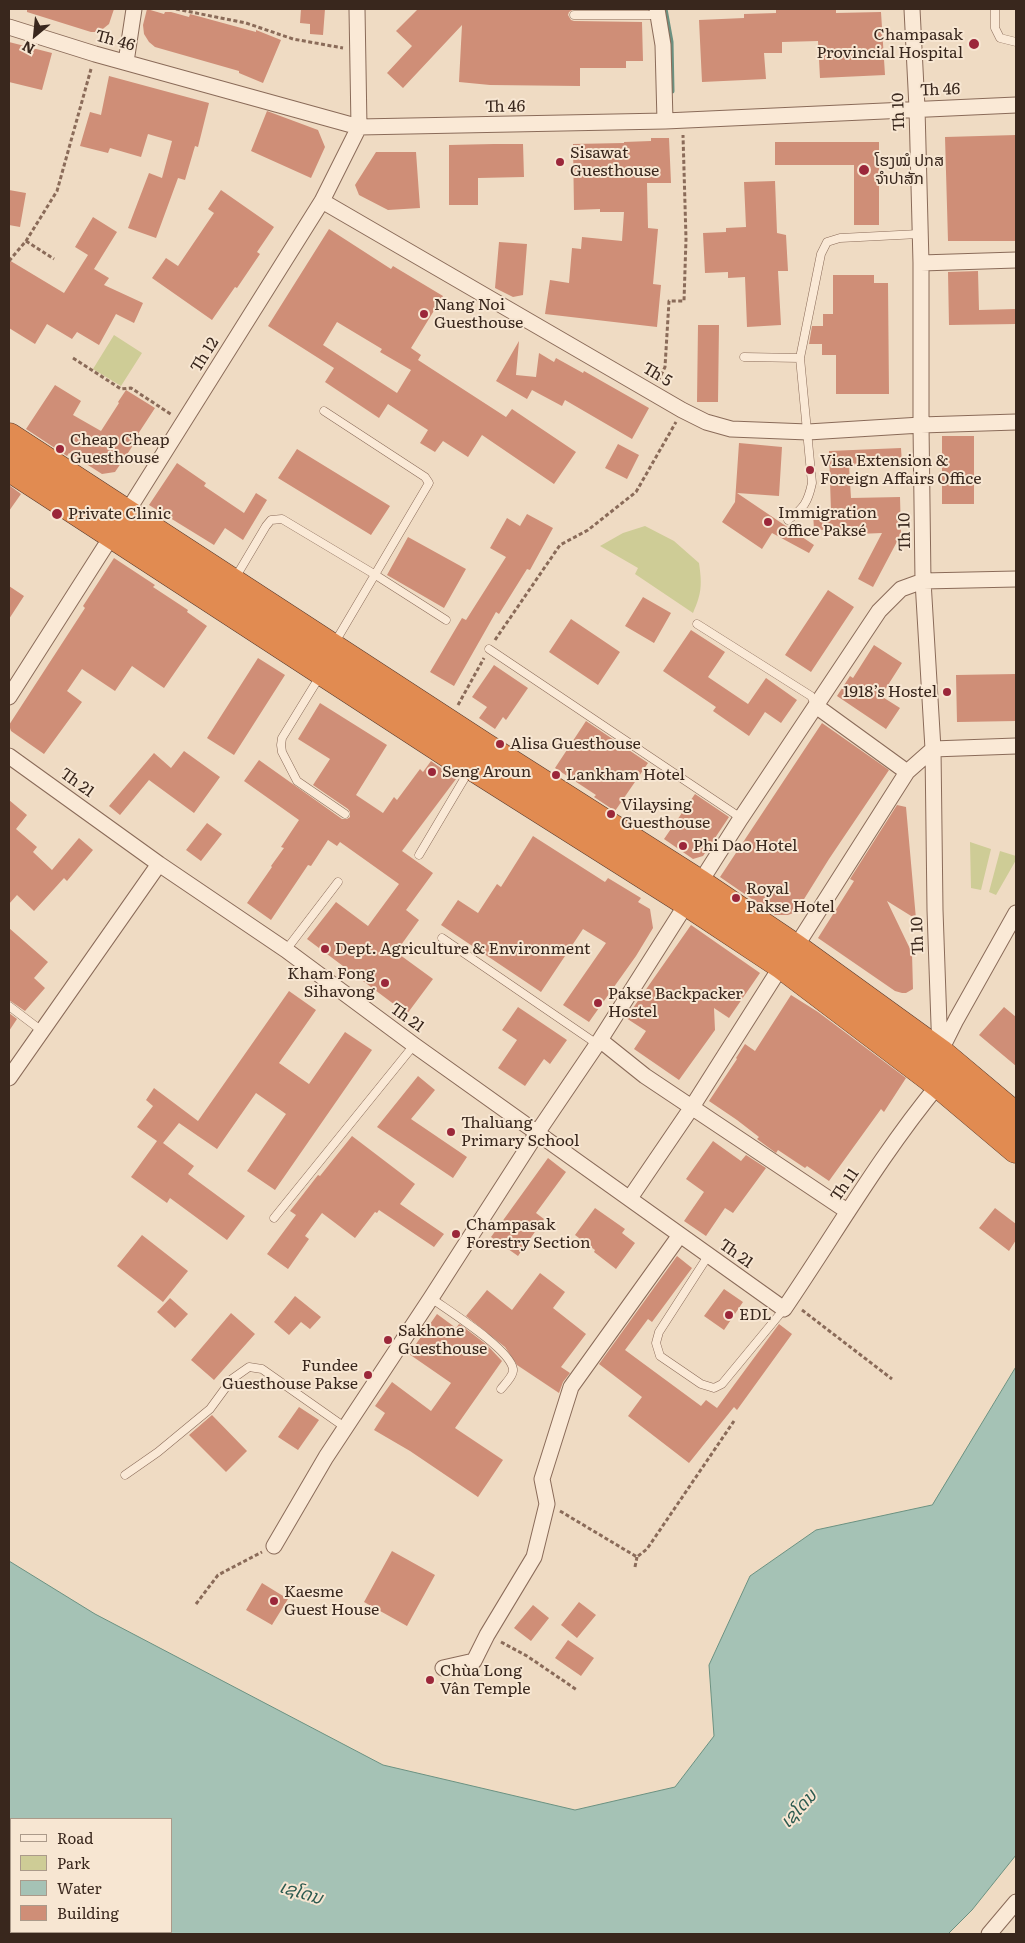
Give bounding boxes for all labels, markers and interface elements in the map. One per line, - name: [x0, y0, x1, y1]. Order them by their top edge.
- north arrow: [10, 10, 60, 60]
- place label: Champasak Provincial Hospital: [816, 25, 963, 63]
- street label: Th 46: [93, 27, 137, 55]
- text: N: [18, 37, 38, 60]
- marker: Champasak Provincial Hospital: [967, 37, 981, 51]
- street label: Th 46: [920, 80, 960, 100]
- street label: Th 10: [889, 92, 909, 132]
- street label: Th 46: [485, 97, 525, 117]
- place label: Sisawat Guesthouse: [570, 143, 659, 181]
- place label: ໂຮງໝໍ ປກສ ຈຳປາສັກ: [875, 151, 944, 189]
- marker: Sisawat Guesthouse: [554, 156, 566, 168]
- marker: ໂຮງໝໍ ປກສ ຈຳປາສັກ: [857, 163, 871, 177]
- place label: Nang Noi Guesthouse: [434, 295, 523, 333]
- marker: Nang Noi Guesthouse: [418, 308, 430, 320]
- street label: Th 12: [187, 334, 223, 376]
- street label: Th 5: [639, 359, 675, 391]
- place label: Cheap Cheap Guesthouse: [70, 430, 170, 468]
- marker: Cheap Cheap Guesthouse: [54, 443, 66, 455]
- place label: Visa Extension & Foreign Affairs Office: [820, 451, 982, 489]
- marker: Visa Extension & Foreign Affairs Office: [804, 464, 816, 476]
- place label: Immigration office Paksé: [778, 503, 877, 541]
- place label: Private Clinic: [68, 504, 171, 524]
- marker: Private Clinic: [50, 507, 64, 521]
- street label: Th 10: [895, 512, 915, 552]
- marker: Immigration office Paksé: [762, 516, 774, 528]
- place label: 1918’s Hostel: [843, 682, 937, 702]
- marker: 1918’s Hostel: [941, 686, 953, 698]
- place label: Alisa Guesthouse: [510, 734, 641, 754]
- marker: Alisa Guesthouse: [494, 738, 506, 750]
- place label: Seng Aroun: [442, 762, 531, 782]
- street label: Th 21: [56, 764, 98, 802]
- place label: Lankham Hotel: [566, 765, 685, 785]
- marker: Seng Aroun: [426, 766, 438, 778]
- marker: Lankham Hotel: [550, 769, 562, 781]
- place label: Vilaysing Guesthouse: [621, 795, 710, 833]
- marker: Vilaysing Guesthouse: [605, 808, 617, 820]
- place label: Phi Dao Hotel: [693, 836, 797, 856]
- marker: Phi Dao Hotel: [677, 840, 689, 852]
- place label: Royal Pakse Hotel: [746, 879, 835, 917]
- marker: Royal Pakse Hotel: [730, 892, 742, 904]
- street label: Th 10: [908, 916, 928, 956]
- place label: Dept. Agriculture & Environment: [335, 939, 591, 959]
- marker: Dept. Agriculture & Environment: [319, 943, 331, 955]
- place label: Kham Fong Sihavong: [287, 964, 375, 1002]
- marker: Kham Fong Sihavong: [379, 977, 391, 989]
- place label: Pakse Backpacker Hostel: [608, 984, 743, 1022]
- marker: Pakse Backpacker Hostel: [592, 997, 604, 1009]
- street label: Th 21: [386, 999, 428, 1037]
- place label: Thaluang Primary School: [461, 1113, 579, 1151]
- marker: Thaluang Primary School: [445, 1126, 457, 1138]
- street label: Th 11: [827, 1165, 863, 1205]
- place label: Champasak Forestry Section: [466, 1215, 591, 1253]
- marker: Champasak Forestry Section: [450, 1228, 462, 1240]
- street label: Th 21: [715, 1235, 757, 1273]
- place label: EDL: [739, 1305, 772, 1325]
- marker: EDL: [723, 1309, 735, 1321]
- place label: Sakhone Guesthouse: [398, 1321, 487, 1359]
- marker: Sakhone Guesthouse: [382, 1334, 394, 1346]
- place label: Fundee Guesthouse Pakse: [222, 1356, 358, 1394]
- marker: Fundee Guesthouse Pakse: [362, 1369, 374, 1381]
- place label: Kaesme Guest House: [284, 1582, 379, 1620]
- marker: Kaesme Guest House: [268, 1595, 280, 1607]
- place label: Chùa Long Vân Temple: [440, 1661, 531, 1699]
- marker: Chùa Long Vân Temple: [424, 1674, 436, 1686]
- water label: ເຊໂດນ: [776, 1786, 822, 1832]
- legend: [10, 1818, 172, 1933]
- text: Road: [57, 1826, 93, 1849]
- text: Park: [57, 1851, 90, 1874]
- text: Water: [57, 1876, 102, 1899]
- water label: ເຊໂດນ: [277, 1876, 325, 1910]
- text: Building: [57, 1901, 119, 1924]

